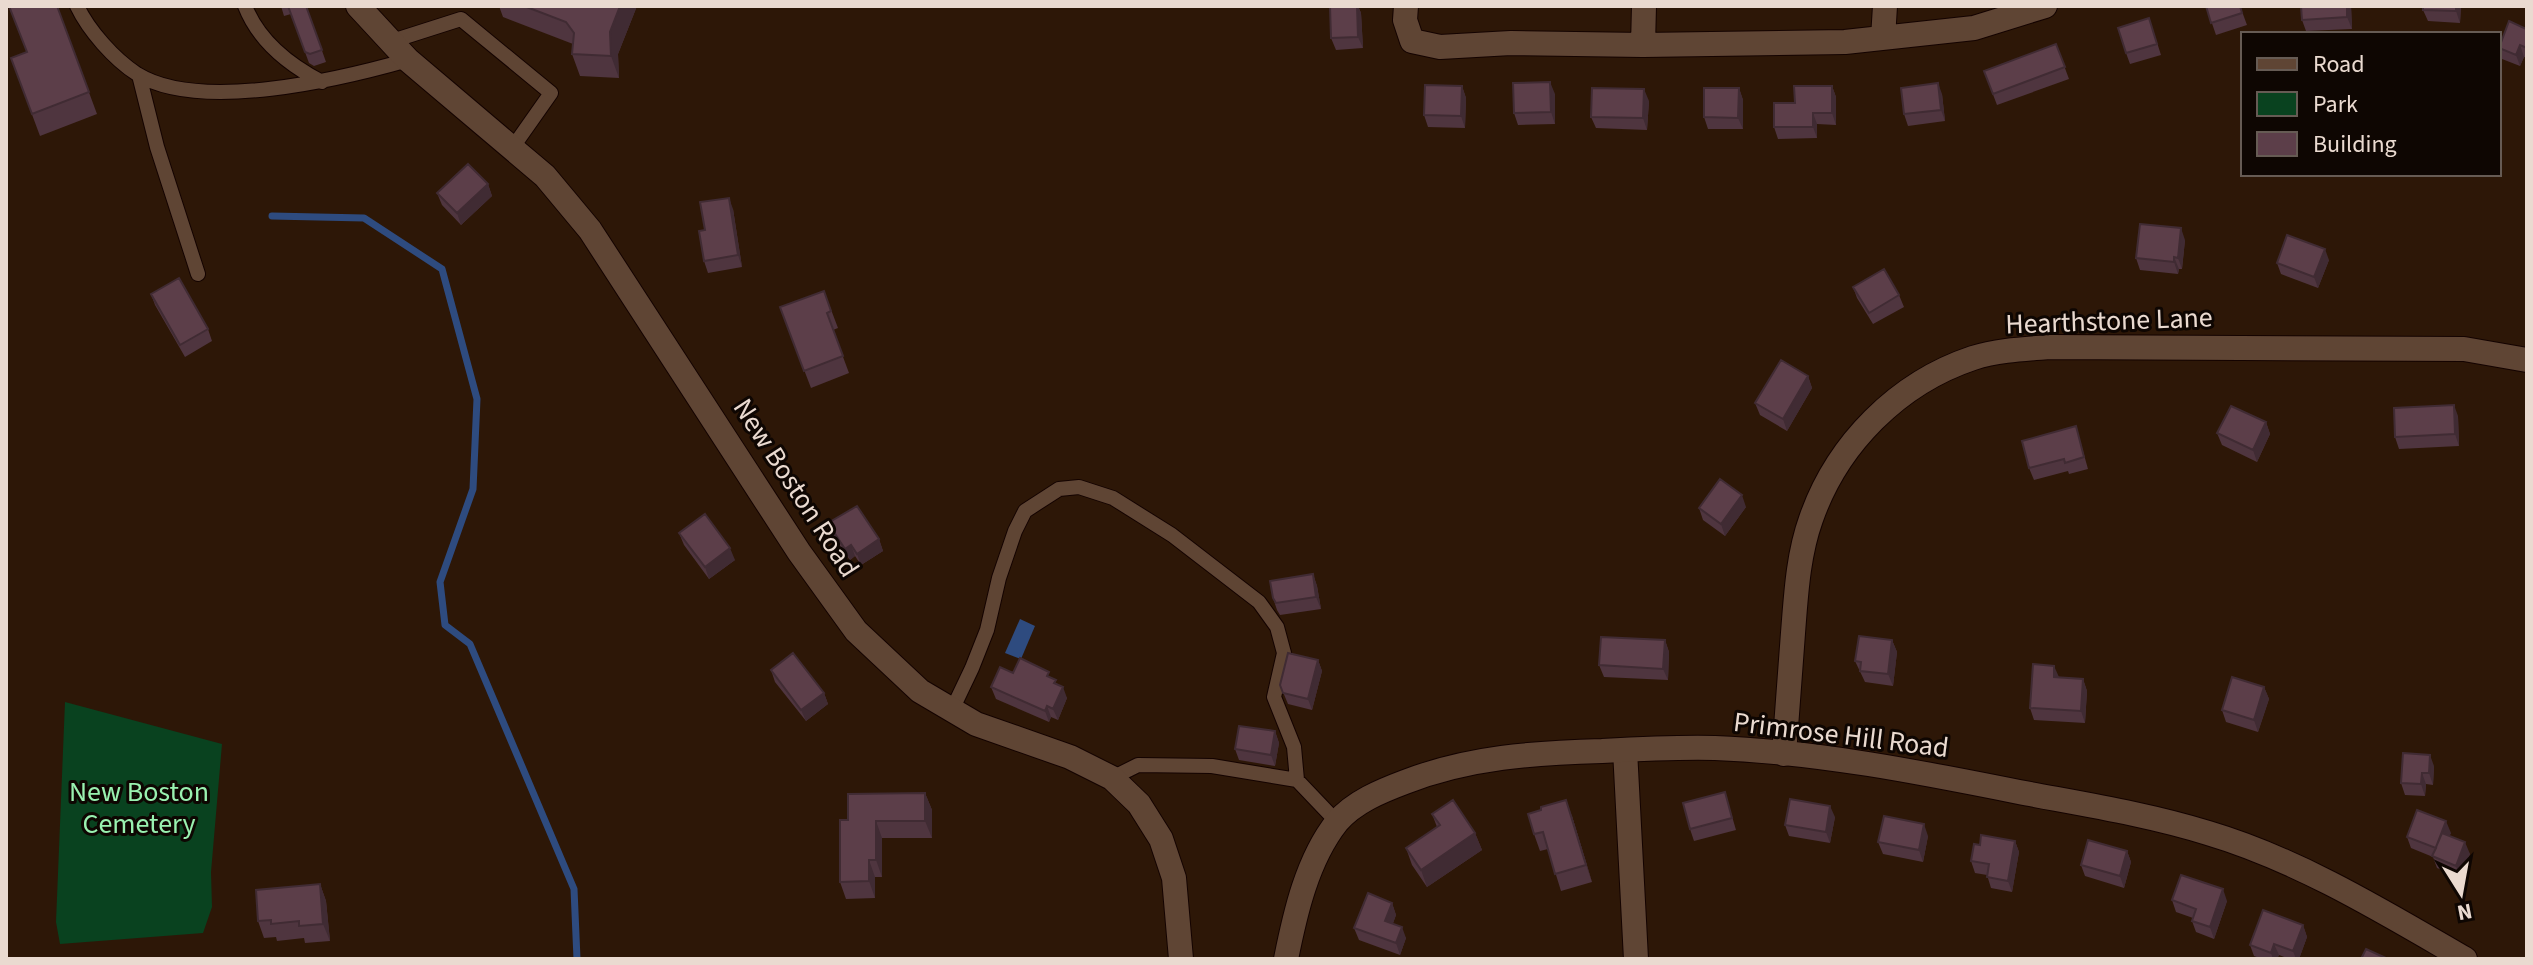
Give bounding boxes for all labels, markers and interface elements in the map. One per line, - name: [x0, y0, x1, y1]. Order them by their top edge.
- legend: [2241, 32, 2501, 176]
- text: Road: [2313, 47, 2365, 82]
- text: Park: [2313, 87, 2358, 122]
- text: Building: [2313, 127, 2397, 162]
- street label: Hearthstone Lane: [2005, 297, 2213, 345]
- street label: New Boston Road: [723, 391, 869, 585]
- street label: Primrose Hill Road: [1731, 702, 1951, 768]
- park label: New Boston Cemetery: [69, 772, 209, 844]
- north arrow: [2421, 853, 2501, 933]
- text: N: [2454, 895, 2475, 929]

